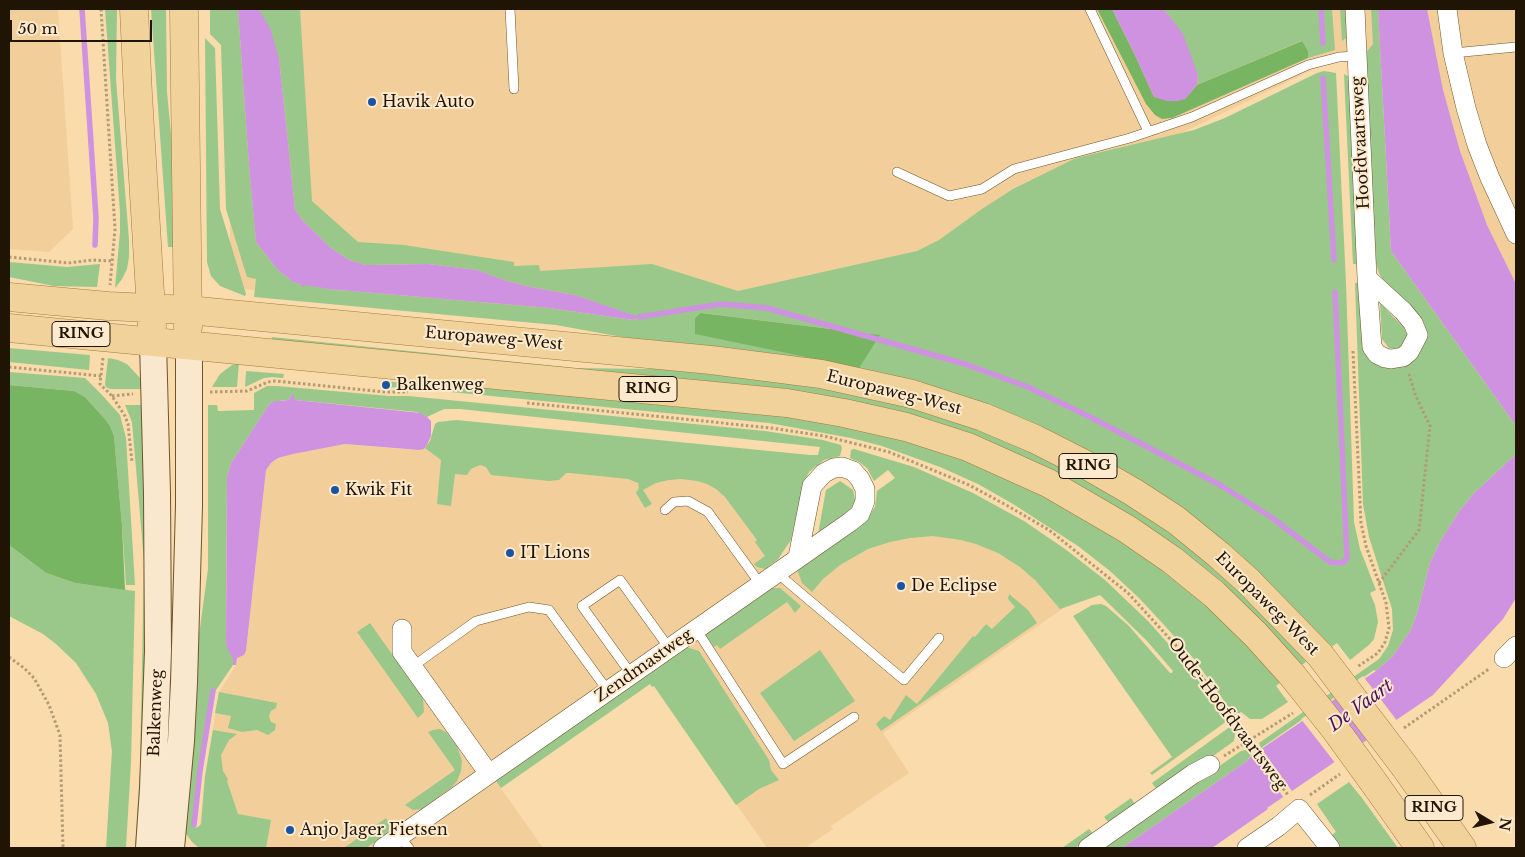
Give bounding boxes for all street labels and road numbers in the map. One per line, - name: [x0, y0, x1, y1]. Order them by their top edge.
- street label: Hoofdvaartsweg: [1348, 76, 1374, 210]
- road number: RING: [52, 322, 110, 346]
- street label: Europaweg-West: [424, 323, 564, 355]
- street label: Europaweg-West: [824, 367, 964, 419]
- road number: RING: [619, 376, 677, 402]
- road number: RING: [1059, 454, 1117, 478]
- street label: Europaweg-West: [1211, 548, 1323, 660]
- street label: Zendmastweg: [591, 625, 697, 707]
- street label: Oude-Hoofdvaartsweg: [1163, 634, 1291, 794]
- street label: Balkenweg: [145, 669, 167, 757]
- road number: RING: [1405, 796, 1463, 820]

